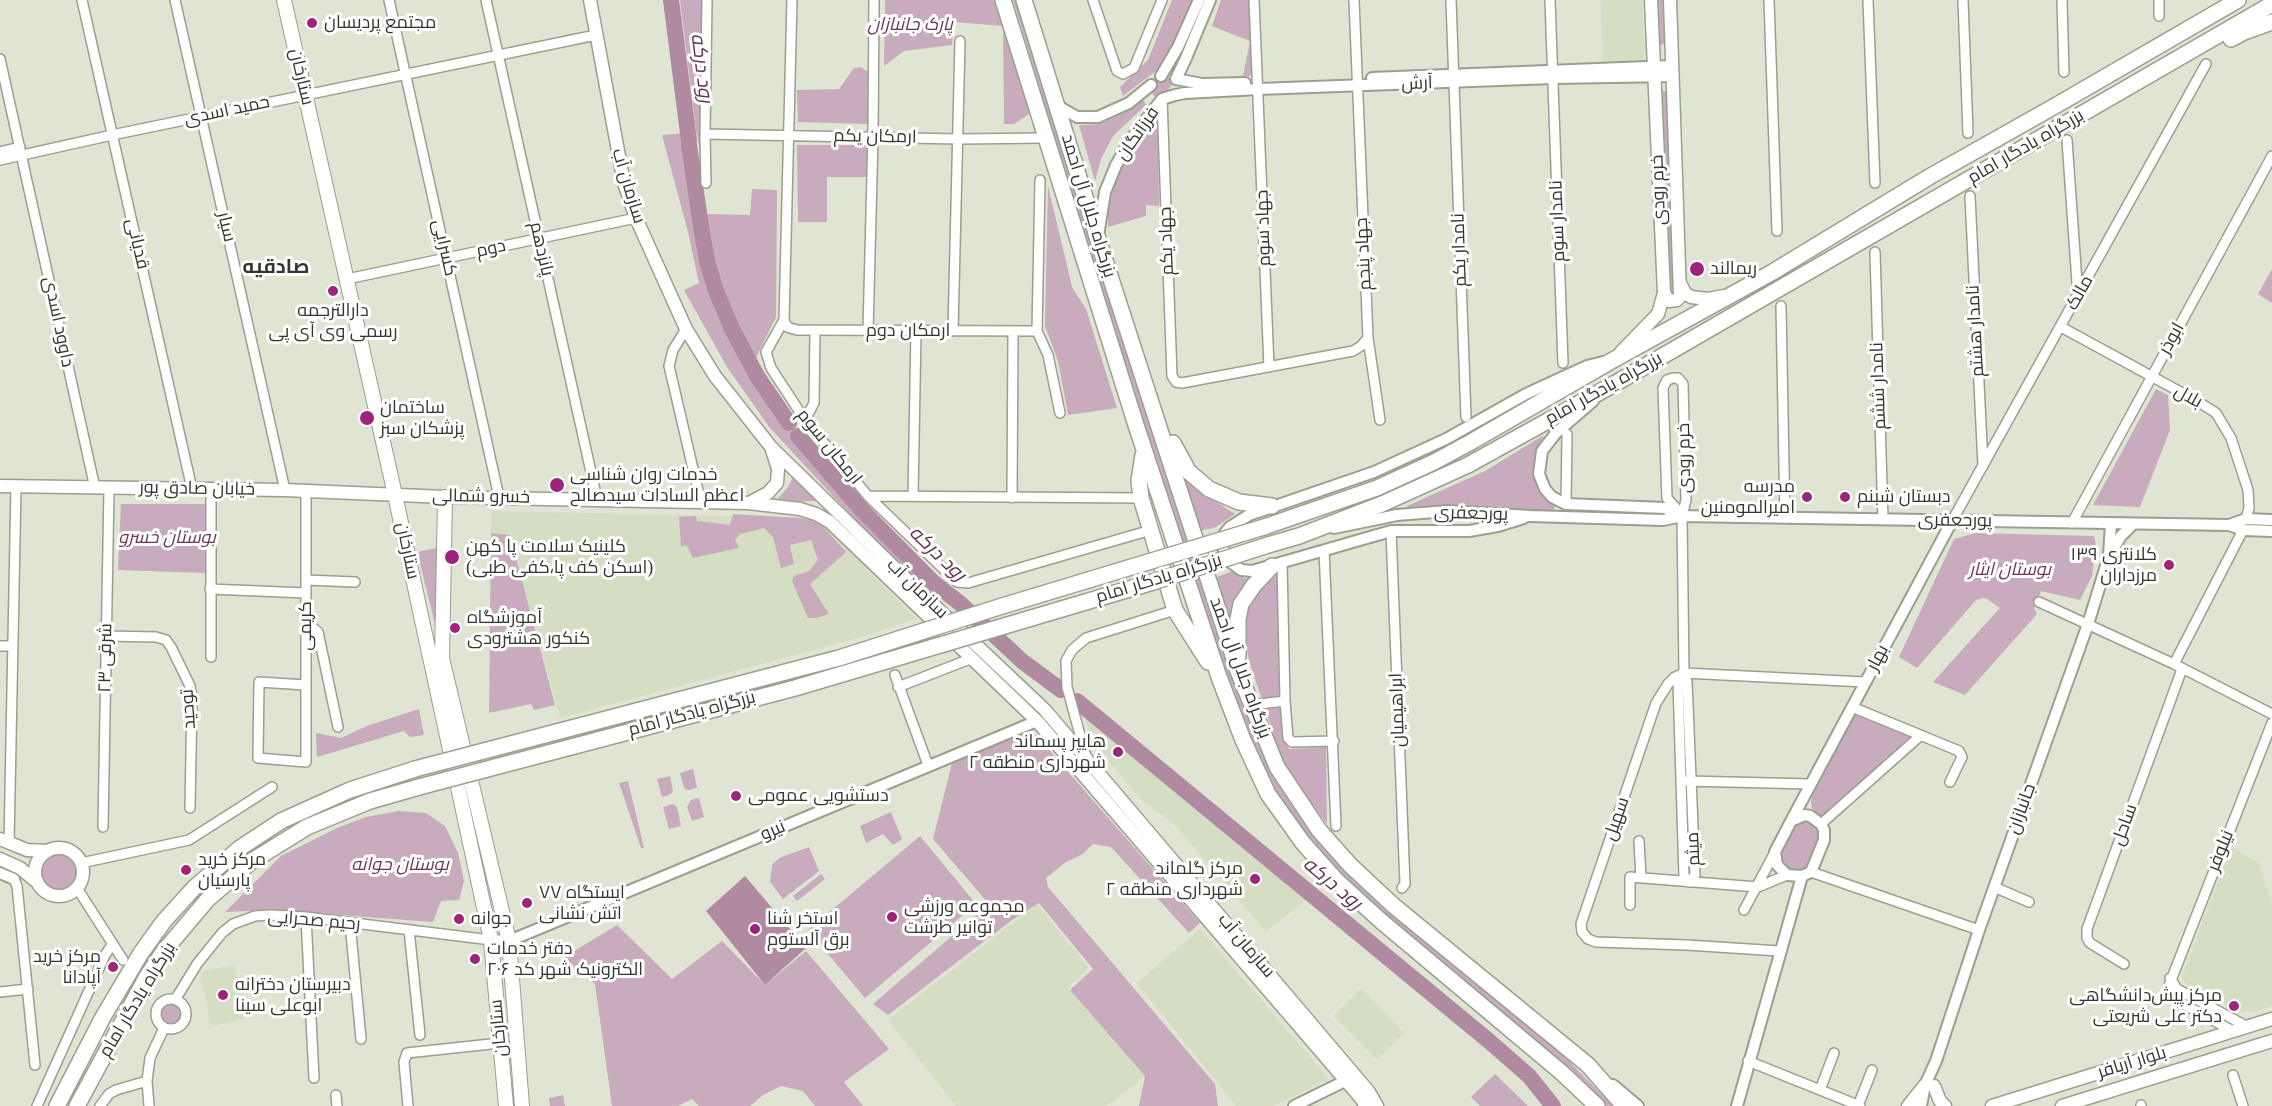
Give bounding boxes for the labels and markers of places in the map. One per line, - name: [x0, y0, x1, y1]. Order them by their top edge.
- place label: مجتمع پردیسان: [324, 12, 436, 34]
- marker: مجتمع پردیسان: [305, 16, 319, 30]
- place label: ریمالند: [1710, 258, 1757, 280]
- marker: ریمالند: [1688, 260, 1706, 278]
- marker: دارالترجمه رسمی وی آی پی: [326, 284, 340, 298]
- place label: دارالترجمه رسمی وی آی پی: [269, 300, 397, 342]
- place label: ساختمان پزشکان سبز: [380, 397, 464, 440]
- marker: ساختمان پزشکان سبز: [358, 409, 376, 427]
- place label: خدمات روان شناسی اعظم السادات سیدصالح: [570, 464, 744, 506]
- marker: خدمات روان شناسی اعظم السادات سیدصالح: [548, 476, 566, 494]
- place label: مدرسه امیرالمومنین: [1701, 476, 1795, 518]
- place label: دبستان شبنم: [1857, 486, 1950, 508]
- marker: مدرسه امیرالمومنین: [1800, 490, 1814, 504]
- marker: دبستان شبنم: [1838, 490, 1852, 504]
- place label: کلینیک سلامت پا کهن (اسکن کف پا،کفی طبی): [466, 536, 653, 578]
- place label: کلانتری ۱۳۹ مرزداران: [2070, 544, 2157, 586]
- marker: کلینیک سلامت پا کهن (اسکن کف پا،کفی طبی): [443, 548, 461, 566]
- marker: کلانتری ۱۳۹ مرزداران: [2162, 558, 2176, 572]
- place label: آموزشگاه کنکور هشترودی: [467, 607, 590, 650]
- marker: آموزشگاه کنکور هشترودی: [448, 621, 462, 635]
- place label: هایپر پسماند شهرداری منطقه ۲: [969, 731, 1106, 774]
- marker: هایپر پسماند شهرداری منطقه ۲: [1111, 745, 1125, 759]
- place label: دستشویی عمومی: [748, 785, 889, 807]
- marker: دستشویی عمومی: [729, 789, 743, 803]
- place label: مرکز خرید پارسیان: [198, 849, 266, 892]
- place label: مرکز گلماند شهرداری منطقه ۲: [1106, 858, 1243, 900]
- marker: مرکز خرید پارسیان: [179, 863, 193, 877]
- marker: مرکز گلماند شهرداری منطقه ۲: [1248, 872, 1262, 886]
- place label: ایستگاه ۷۷ اتش نشانی: [539, 882, 625, 924]
- marker: ایستگاه ۷۷ اتش نشانی: [520, 896, 534, 910]
- place label: مجموعه ورزشی توانیر طرشت: [904, 896, 1025, 938]
- place label: جوانه: [471, 908, 511, 930]
- place label: استخر شنا برق آلستوم: [767, 908, 849, 950]
- marker: مجموعه ورزشی توانیر طرشت: [885, 910, 899, 924]
- marker: جوانه: [452, 912, 466, 926]
- marker: استخر شنا برق آلستوم: [748, 922, 762, 936]
- place label: دفتر خدمات الکترونیک شهر کد ۲۰۶: [487, 938, 643, 980]
- place label: مرکز خرید آپادانا: [33, 946, 101, 988]
- marker: دفتر خدمات الکترونیک شهر کد ۲۰۶: [468, 952, 482, 966]
- marker: مرکز خرید آپادانا: [106, 960, 120, 974]
- place label: دبیرستان دخترانه ابوعلی سینا: [235, 974, 351, 1016]
- place label: مرکز پیش‌دانشگاهی دکتر علی شریعتی: [2069, 985, 2222, 1028]
- marker: دبیرستان دخترانه ابوعلی سینا: [216, 988, 230, 1002]
- marker: مرکز پیش‌دانشگاهی دکتر علی شریعتی: [2227, 999, 2241, 1013]

